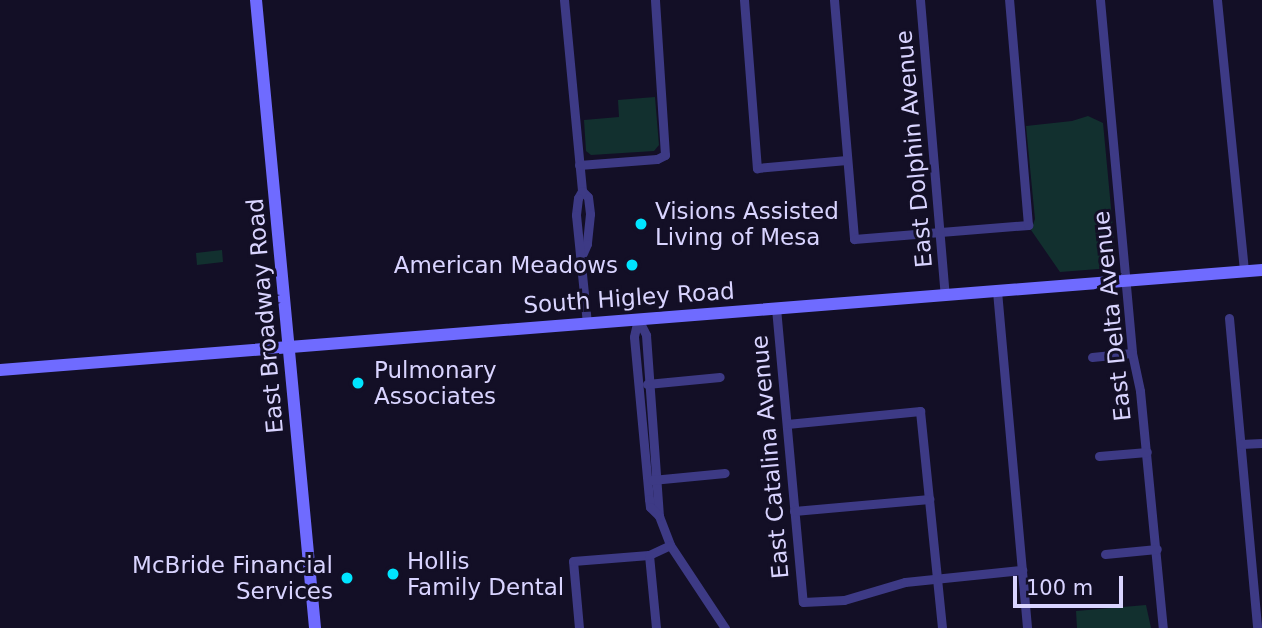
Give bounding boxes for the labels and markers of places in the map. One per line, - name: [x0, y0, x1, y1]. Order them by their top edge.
- place label: Visions Assisted Living of Mesa: [655, 197, 839, 251]
- marker: Visions Assisted Living of Mesa: [633, 216, 649, 232]
- place label: American Meadows: [394, 251, 618, 279]
- marker: American Meadows: [624, 257, 640, 273]
- place label: Pulmonary Associates: [374, 356, 497, 410]
- marker: Pulmonary Associates: [348, 373, 368, 393]
- place label: Hollis Family Dental: [407, 547, 564, 601]
- place label: McBride Financial Services: [132, 551, 333, 605]
- marker: Hollis Family Dental: [385, 566, 401, 582]
- marker: McBride Financial Services: [339, 570, 355, 586]

